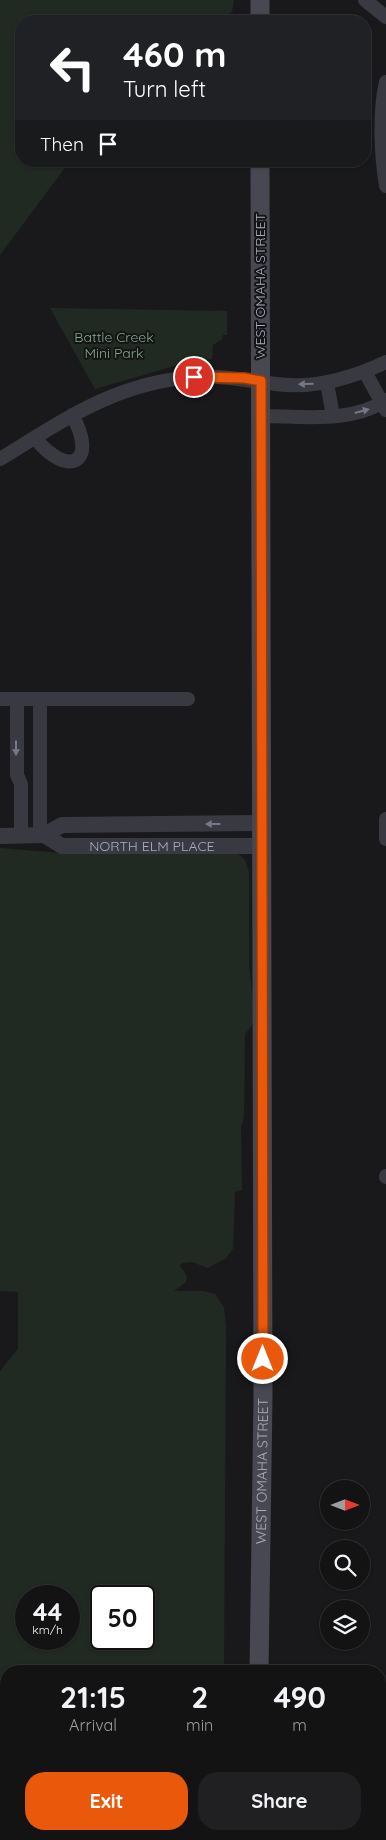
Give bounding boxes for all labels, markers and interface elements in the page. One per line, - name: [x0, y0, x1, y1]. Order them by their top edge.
- text: 460 m: [123, 32, 227, 76]
- icon: left: [40, 35, 105, 100]
- text: Turn left: [123, 75, 206, 103]
- icon: arrive: [94, 130, 122, 158]
- text: Then: [40, 132, 84, 156]
- street label: WEST OMAHA STREET: [251, 213, 269, 359]
- park label: Battle Creek Mini Park: [74, 328, 154, 362]
- pin: [173, 356, 215, 398]
- icon: arrive: [180, 363, 208, 391]
- one-way arrow: [298, 380, 314, 388]
- one-way arrow: [354, 407, 369, 415]
- one-way arrow: [12, 740, 20, 756]
- one-way arrow: [205, 820, 221, 828]
- street label: NORTH ELM PLACE: [89, 837, 215, 855]
- position arrow: [236, 1332, 288, 1384]
- street label: WEST OMAHA STREET: [252, 1398, 272, 1544]
- north arrow: [320, 1480, 370, 1530]
- map controls: [320, 1480, 370, 1650]
- button: search: [320, 1540, 370, 1590]
- speed limit sign: 50: [90, 1585, 155, 1650]
- text: 44: [33, 1596, 62, 1627]
- button: layers: [320, 1600, 370, 1650]
- text: km/h: [32, 1622, 63, 1637]
- text: 21:15: [60, 1678, 126, 1716]
- text: 2: [191, 1678, 208, 1716]
- text: 490: [273, 1678, 326, 1716]
- text: Arrival: [69, 1715, 117, 1735]
- text: min: [186, 1715, 213, 1735]
- text: m: [292, 1715, 307, 1735]
- button: Exit: [25, 1772, 188, 1830]
- button: Share: [198, 1772, 361, 1830]

